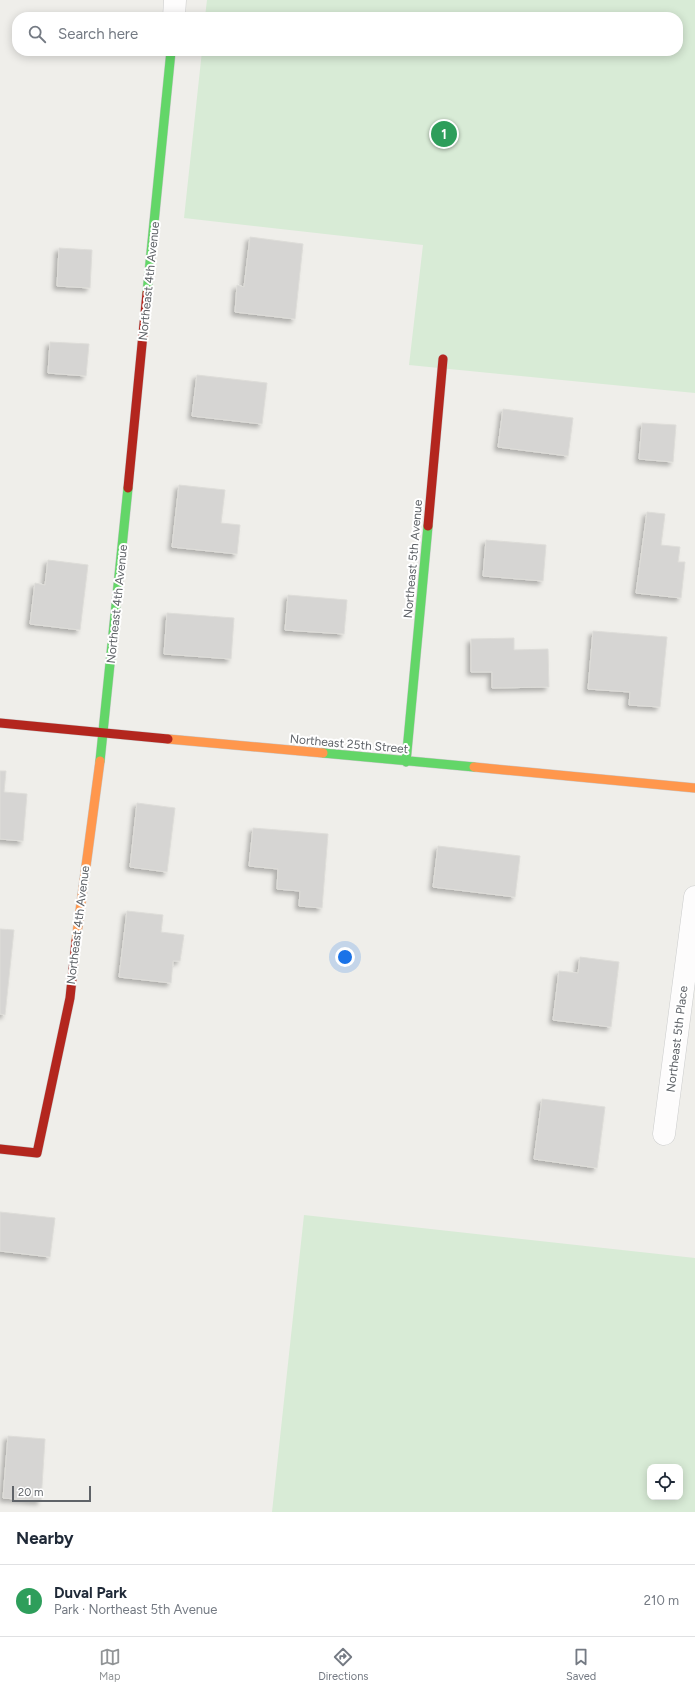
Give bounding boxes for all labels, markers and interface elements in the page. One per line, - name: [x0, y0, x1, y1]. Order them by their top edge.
- search box: [12, 12, 683, 56]
- icon: search: [26, 23, 48, 45]
- text: Search here: [58, 25, 138, 43]
- pin: 1: [431, 119, 457, 149]
- street label: Northeast 4th Avenue: [136, 220, 162, 341]
- street label: Northeast 5th Avenue: [401, 499, 425, 619]
- street label: Northeast 4th Avenue: [104, 543, 130, 664]
- street label: Northeast 25th Street: [289, 732, 409, 756]
- street label: Northeast 4th Avenue: [64, 864, 92, 985]
- your location: [335, 947, 355, 967]
- street label: Northeast 5th Place: [664, 985, 691, 1093]
- map controls: [647, 1464, 683, 1500]
- button: locate: [647, 1464, 683, 1500]
- scale bar: [12, 1484, 91, 1503]
- text: 20 m: [18, 1486, 43, 1499]
- text: Nearby: [16, 1528, 74, 1548]
- text: Duval Park: [54, 1584, 127, 1602]
- text: 1: [26, 1593, 32, 1608]
- text: 210 m: [644, 1593, 679, 1608]
- text: Park · Northeast 5th Avenue: [54, 1602, 217, 1617]
- tab: Map: [99, 1646, 121, 1683]
- tab: Directions: [318, 1646, 368, 1683]
- tab: Saved: [566, 1646, 596, 1683]

